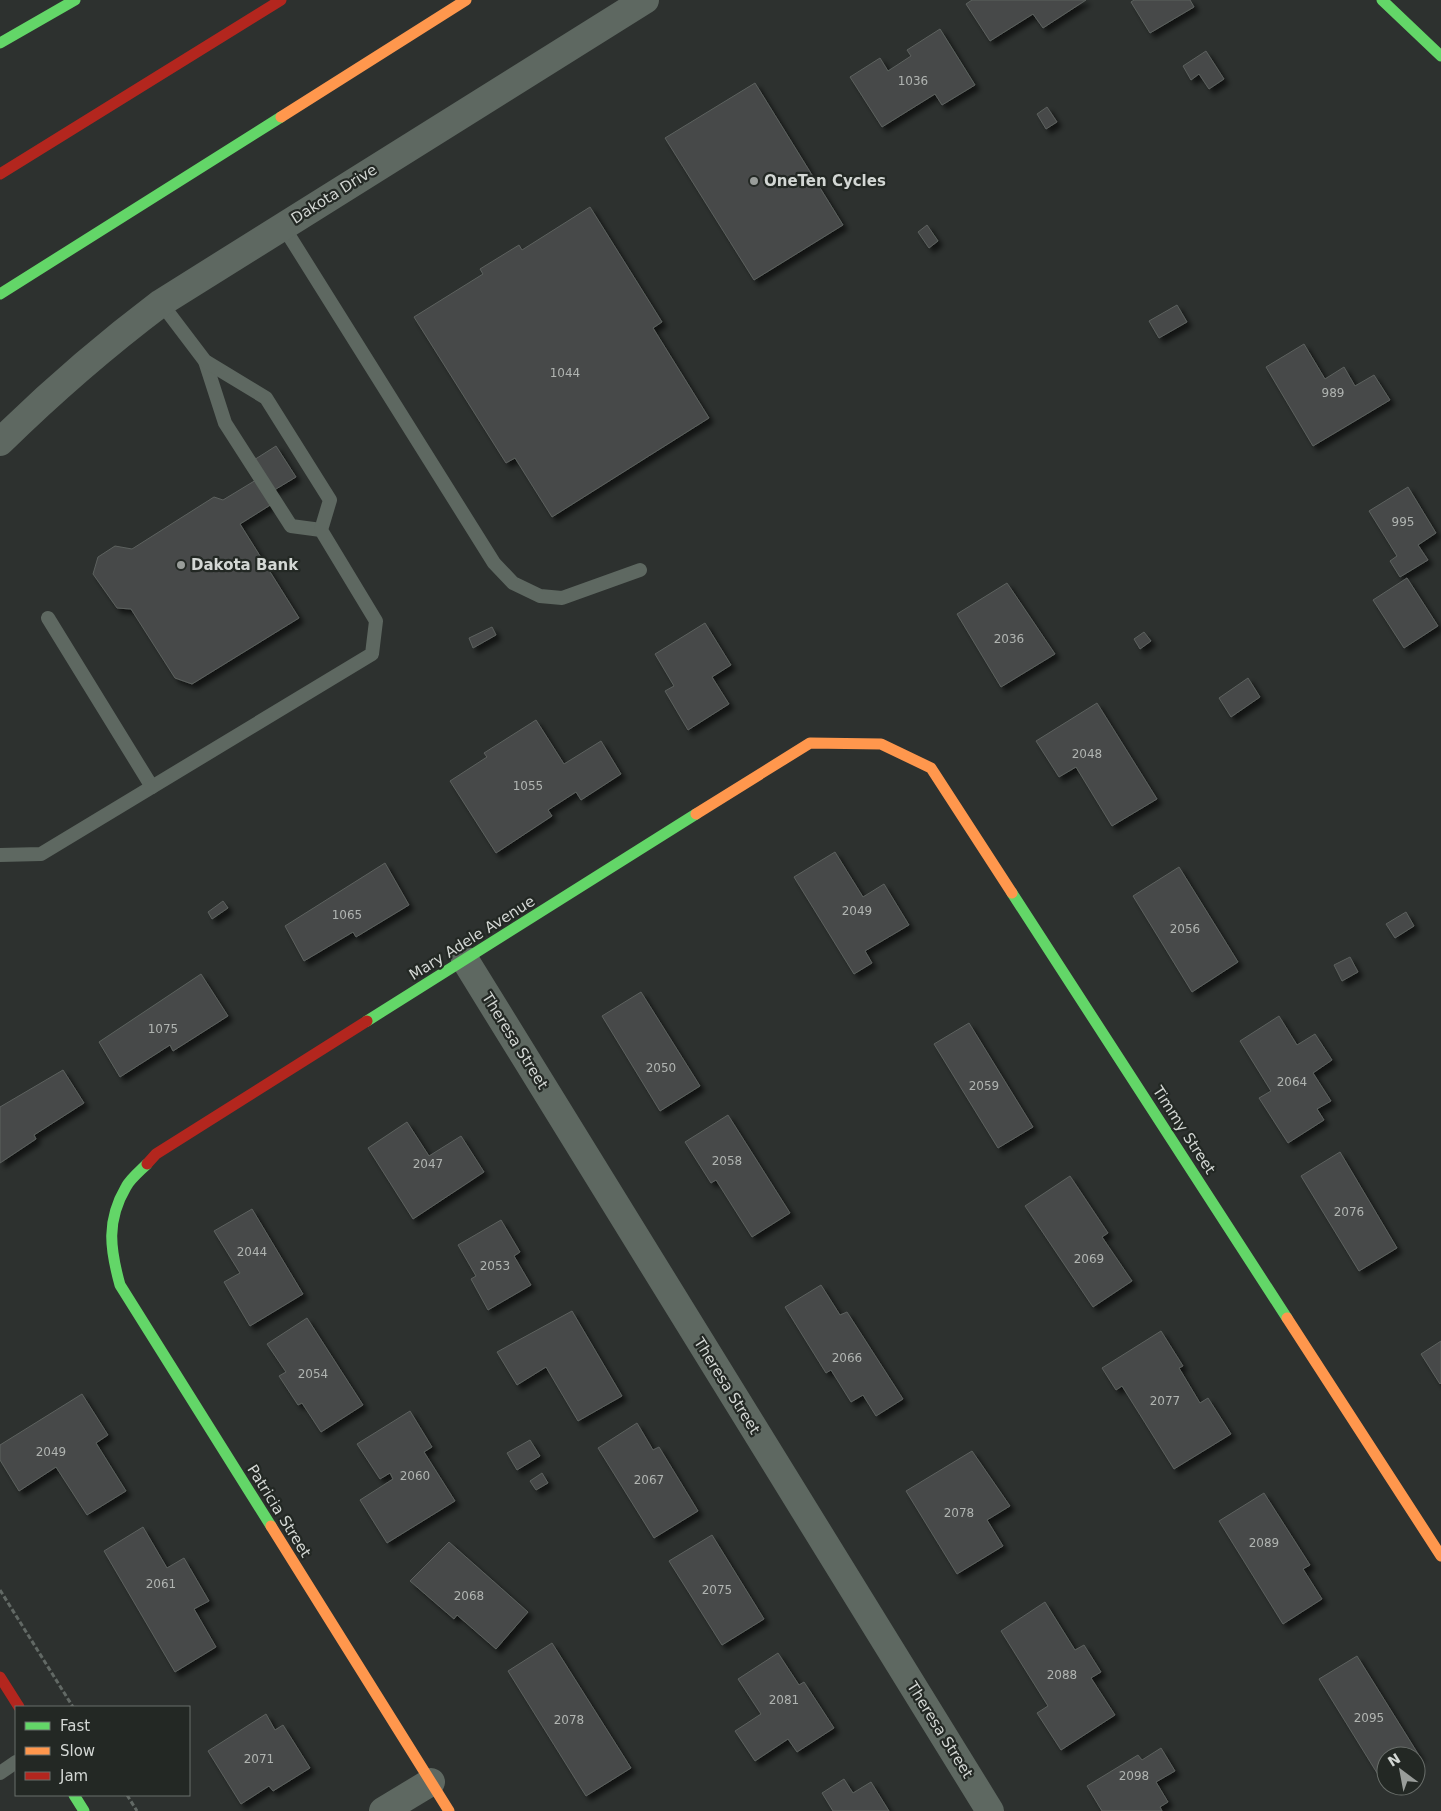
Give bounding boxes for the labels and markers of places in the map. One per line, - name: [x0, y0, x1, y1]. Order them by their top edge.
- place label: OneTen Cycles: [764, 172, 886, 190]
- marker: OneTen Cycles: [748, 175, 760, 187]
- place label: Dakota Bank: [191, 556, 299, 574]
- marker: Dakota Bank: [175, 559, 187, 571]

